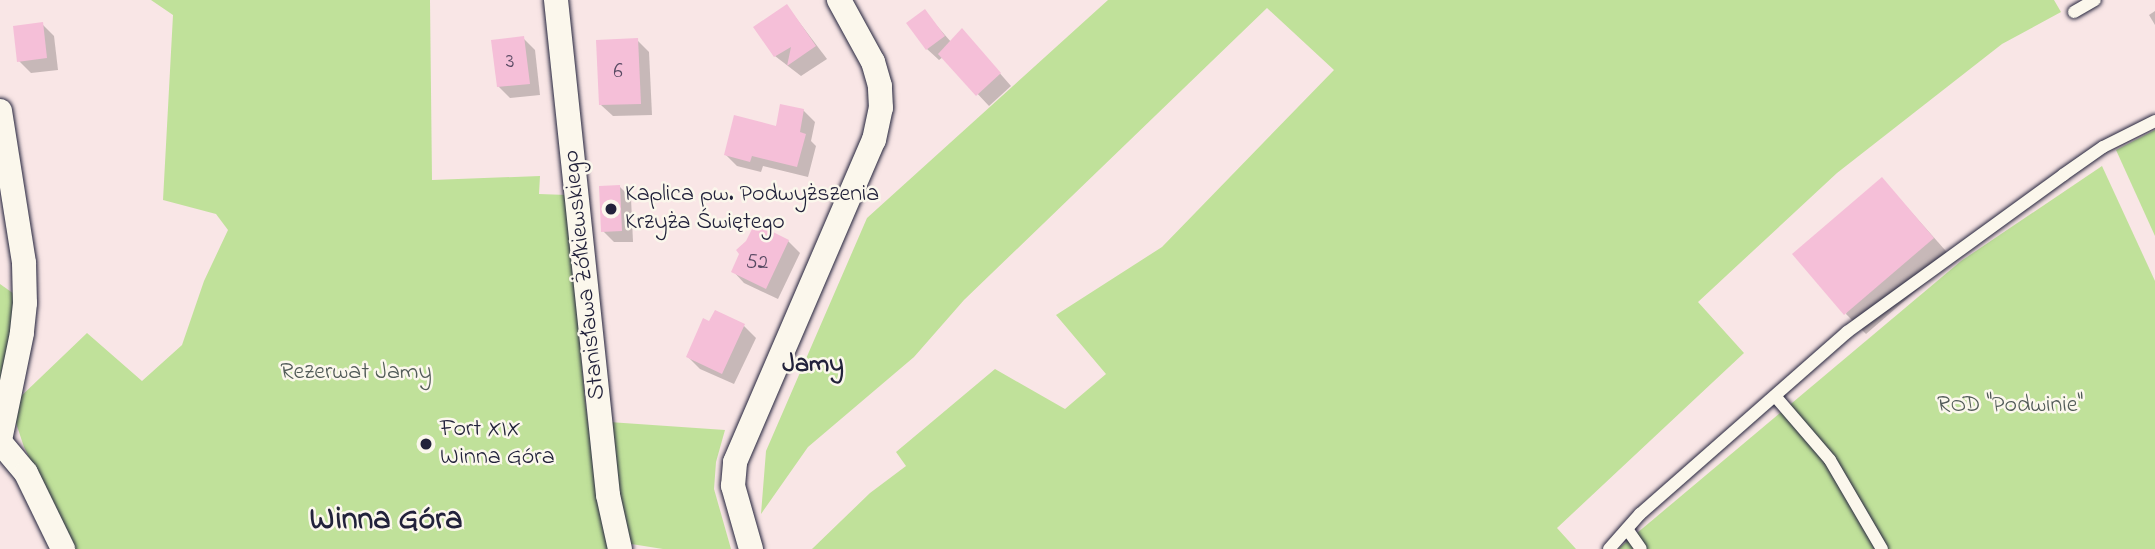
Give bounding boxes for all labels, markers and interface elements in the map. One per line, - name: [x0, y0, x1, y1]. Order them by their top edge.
- house number: 3: [506, 49, 514, 75]
- house number: 6: [613, 59, 623, 85]
- street label: Stanisława Żółkiewskiego: [558, 149, 612, 401]
- place label: Kaplica pw. Podwyższenia Krzyża Świętego: [625, 181, 879, 237]
- marker: Kaplica pw. Podwyższenia Krzyża Świętego: [603, 201, 619, 217]
- house number: 52: [746, 250, 768, 276]
- district label: Jamy: [782, 350, 844, 382]
- park label: Rezerwat Jamy: [280, 359, 432, 387]
- park label: ROD "Podwinie": [1937, 392, 2083, 420]
- place label: Fort XIX Winna Góra: [440, 416, 555, 472]
- marker: Fort XIX Winna Góra: [418, 436, 434, 452]
- district label: Winna Góra: [310, 502, 462, 540]

